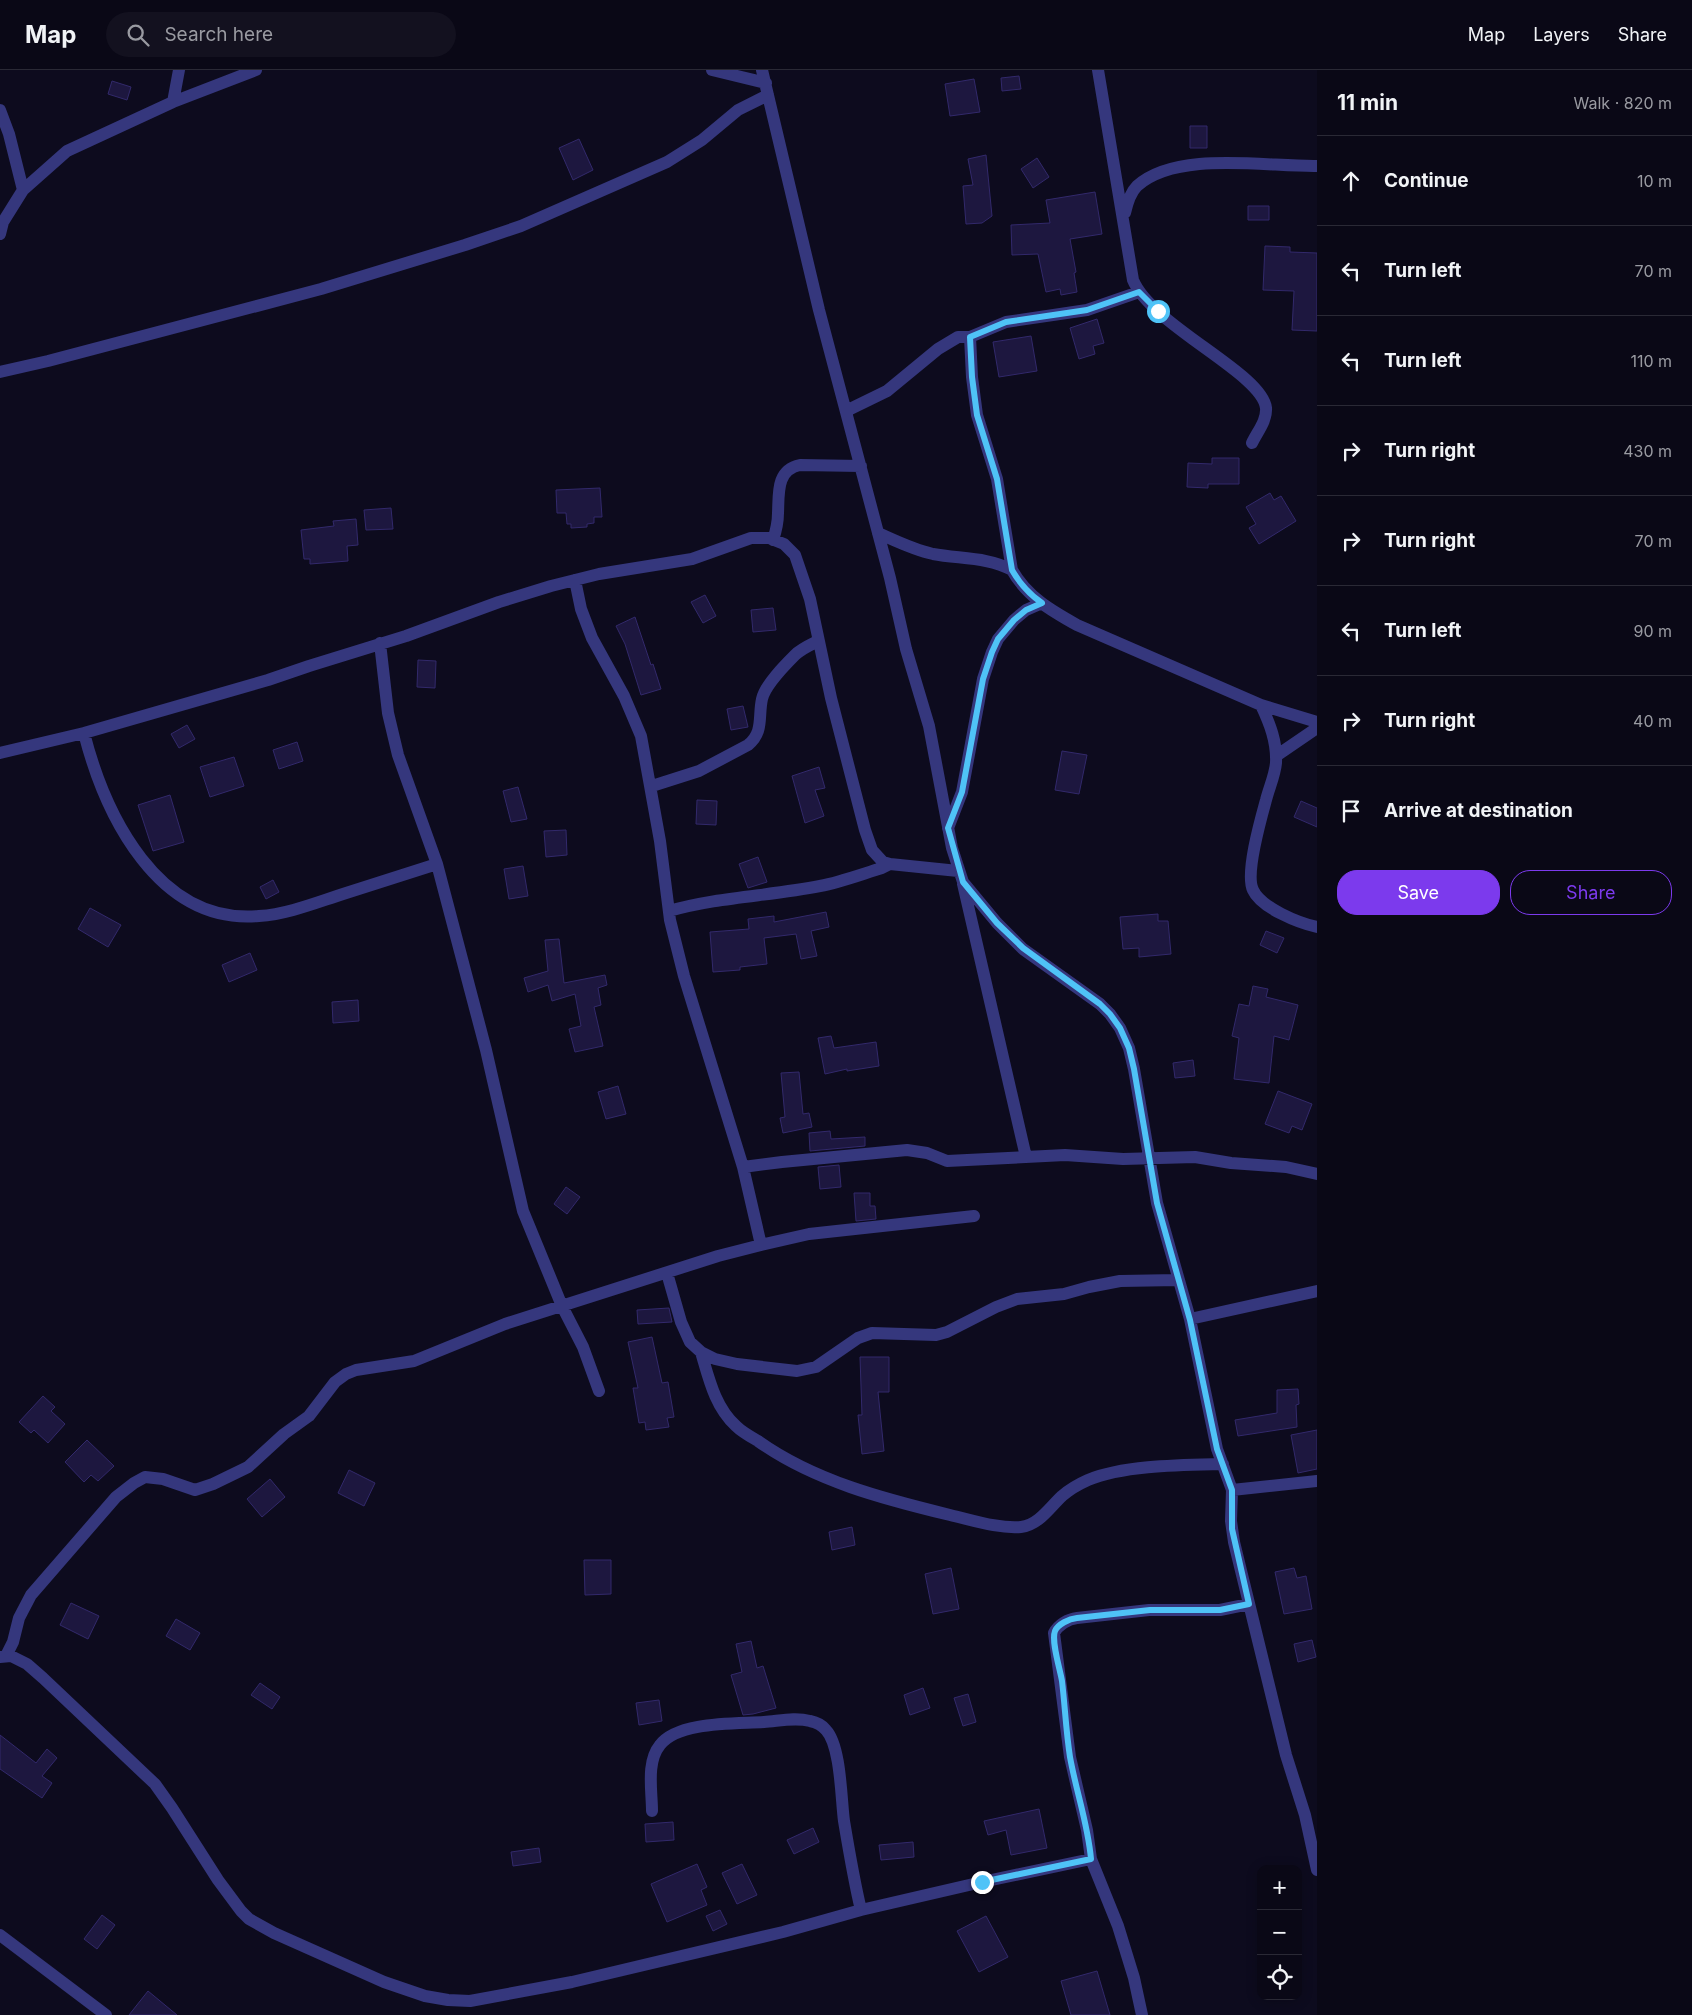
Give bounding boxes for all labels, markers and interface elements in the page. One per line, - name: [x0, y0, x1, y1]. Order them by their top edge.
- search box: [106, 12, 456, 57]
- text: Map: [25, 20, 76, 49]
- icon: search: [124, 21, 152, 49]
- text: Search here: [164, 23, 273, 46]
- text: Map: [1468, 24, 1505, 45]
- text: Layers: [1533, 24, 1590, 45]
- text: Share: [1618, 24, 1667, 45]
- text: 11 min: [1337, 90, 1398, 115]
- text: Walk · 820 m: [1574, 93, 1672, 113]
- icon: ahead: [1337, 167, 1365, 195]
- text: Continue: [1384, 169, 1469, 192]
- text: 10 m: [1637, 171, 1672, 191]
- icon: left: [1337, 257, 1365, 285]
- text: Turn left: [1384, 259, 1462, 282]
- text: 70 m: [1635, 261, 1672, 281]
- route start: [1147, 300, 1170, 323]
- icon: left: [1337, 347, 1365, 375]
- text: Turn left: [1384, 349, 1462, 372]
- text: 110 m: [1630, 351, 1672, 371]
- icon: right: [1337, 437, 1365, 465]
- text: Turn right: [1384, 439, 1475, 462]
- text: 430 m: [1623, 441, 1672, 461]
- icon: right: [1337, 527, 1365, 555]
- text: Turn right: [1384, 529, 1475, 552]
- text: 70 m: [1635, 531, 1672, 551]
- icon: left: [1337, 617, 1365, 645]
- text: Turn left: [1384, 619, 1462, 642]
- text: 90 m: [1633, 621, 1672, 641]
- icon: right: [1337, 707, 1365, 735]
- text: Turn right: [1384, 709, 1475, 732]
- text: 40 m: [1633, 711, 1672, 731]
- icon: arrive: [1337, 797, 1365, 825]
- text: Arrive at destination: [1384, 799, 1573, 822]
- button: Save: [1337, 870, 1500, 915]
- button: Share: [1510, 870, 1672, 915]
- map controls: [1257, 1865, 1302, 2000]
- button: +: [1257, 1865, 1302, 1910]
- route end: [971, 1871, 994, 1894]
- button: −: [1257, 1910, 1302, 1955]
- button: locate: [1257, 1955, 1302, 2000]

